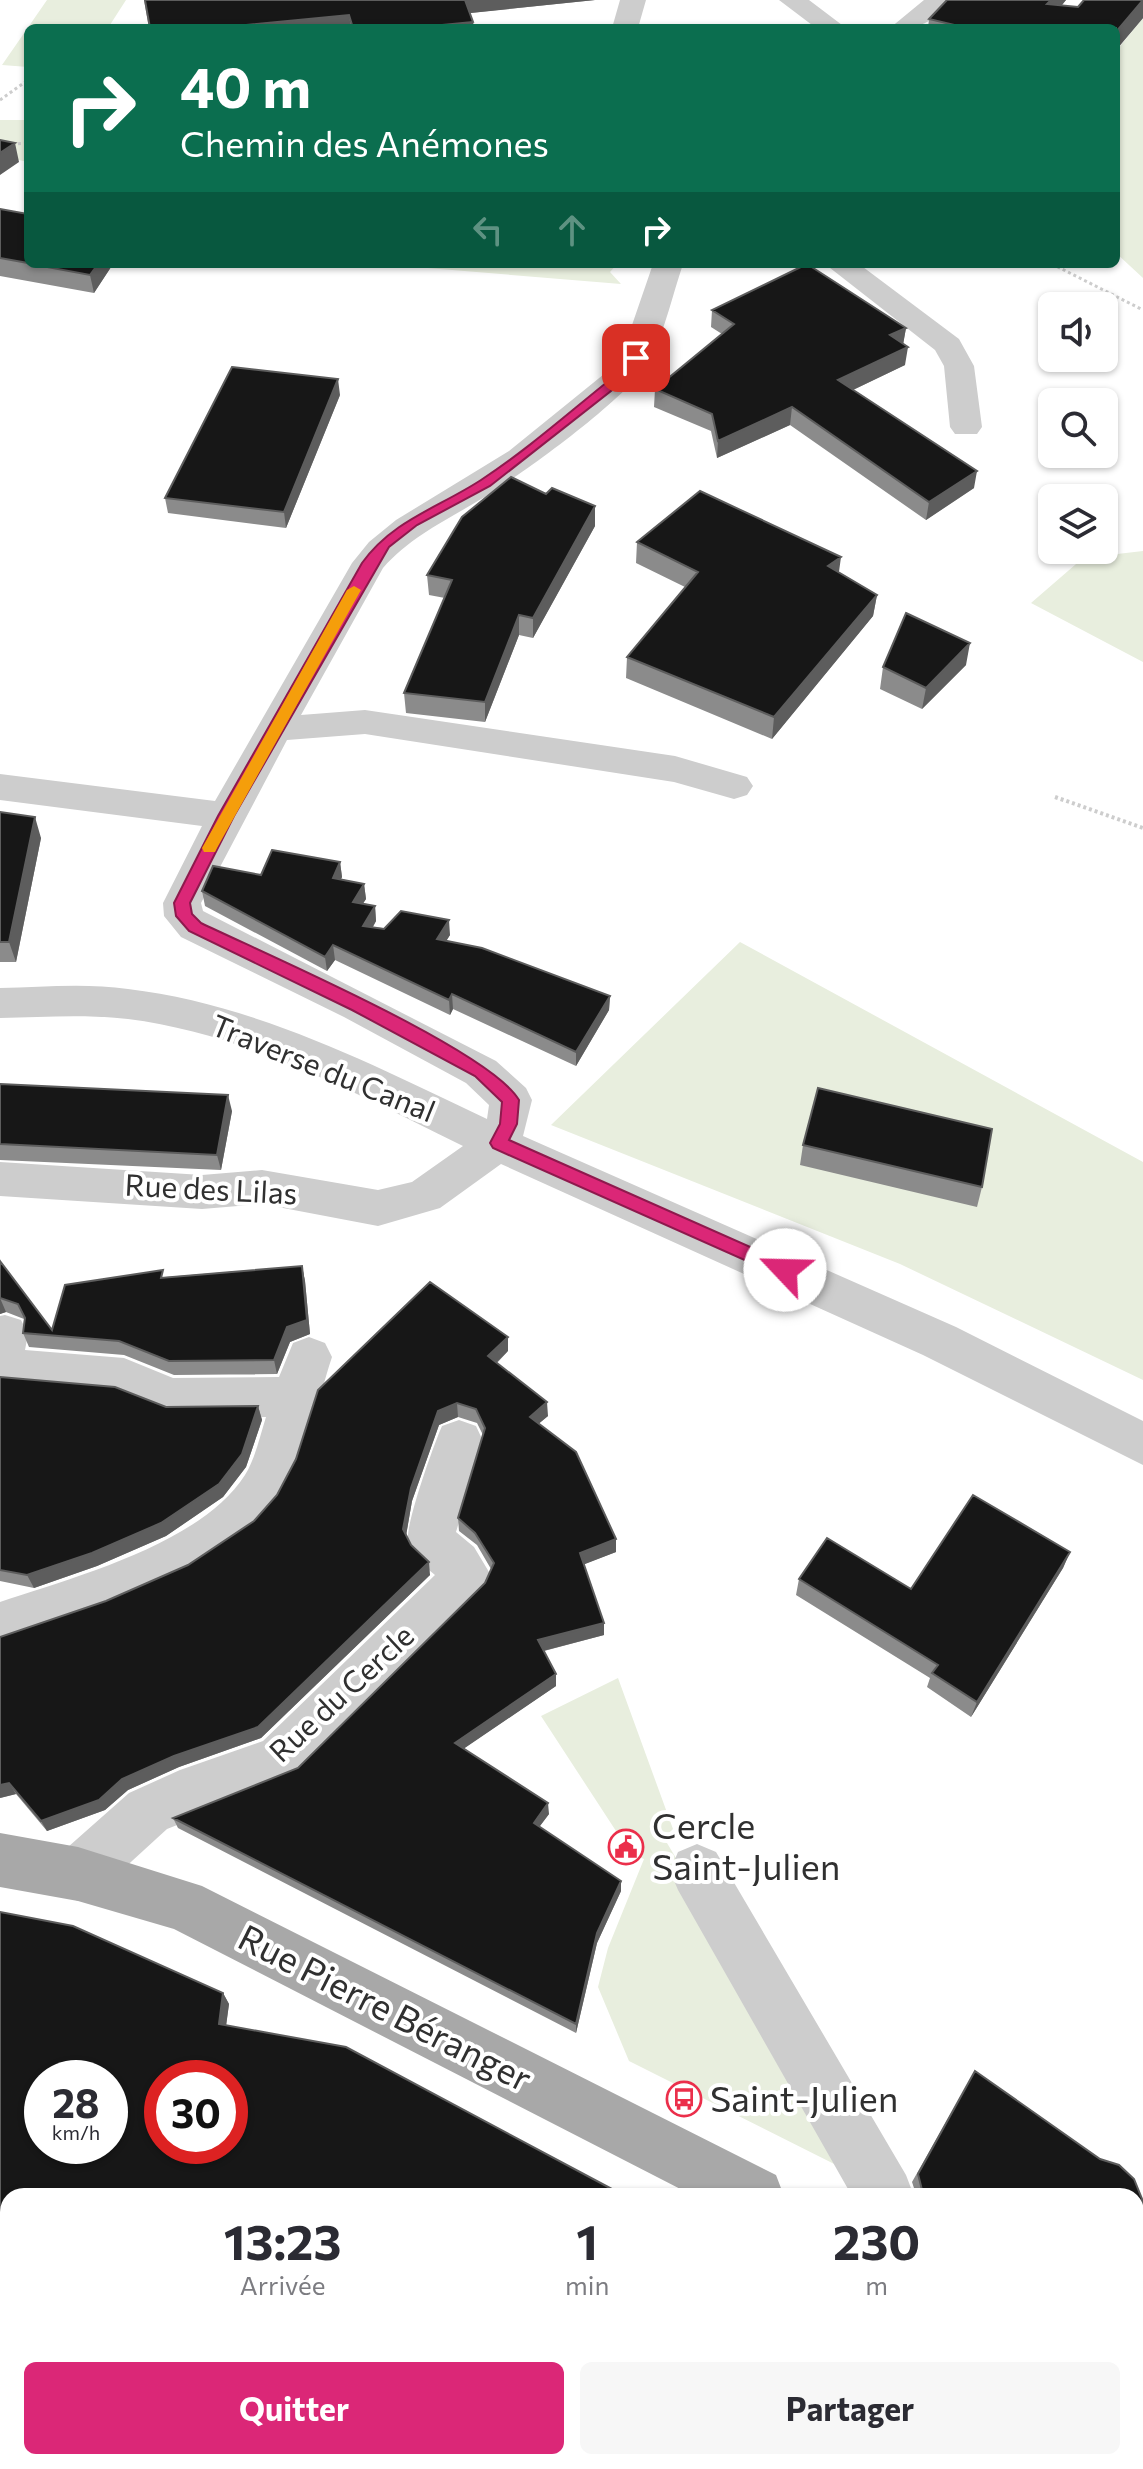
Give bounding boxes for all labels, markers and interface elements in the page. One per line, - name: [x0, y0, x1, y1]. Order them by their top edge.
- text: 40 m: [180, 51, 311, 120]
- icon: right: [48, 56, 152, 160]
- text: Chemin des Anémones: [180, 120, 549, 164]
- icon: left: [466, 208, 510, 252]
- icon: ahead: [550, 208, 594, 252]
- icon: right: [634, 208, 678, 252]
- map controls: [1038, 292, 1118, 564]
- button: sound: [1038, 292, 1118, 372]
- pin: [602, 324, 670, 392]
- icon: arrive: [614, 336, 658, 380]
- button: search: [1038, 388, 1118, 468]
- button: layers: [1038, 484, 1118, 564]
- street label: Traverse du Canal: [207, 1005, 441, 1128]
- street label: Rue des Lilas: [124, 1165, 298, 1210]
- position arrow: [743, 1228, 827, 1312]
- street label: Rue du Cercle: [260, 1616, 420, 1769]
- place label: Cercle Saint-Julien: [652, 1802, 840, 1887]
- public building icon: Cercle Saint-Julien: [607, 1828, 645, 1866]
- street label: Rue Pierre Béranger: [232, 1913, 540, 2099]
- speed limit sign: 30: [144, 2060, 248, 2164]
- place label: Saint-Julien: [710, 2075, 898, 2119]
- text: 28: [52, 2077, 100, 2126]
- bus stop icon: Saint-Julien: [665, 2080, 703, 2118]
- text: km/h: [52, 2120, 100, 2144]
- text: 13:23: [224, 2211, 341, 2270]
- text: 1: [576, 2211, 598, 2270]
- text: 230: [833, 2211, 920, 2270]
- text: Arrivée: [240, 2269, 325, 2300]
- text: min: [565, 2269, 609, 2300]
- text: m: [865, 2269, 888, 2300]
- button: Quitter: [24, 2362, 564, 2454]
- button: Partager: [580, 2362, 1120, 2454]

